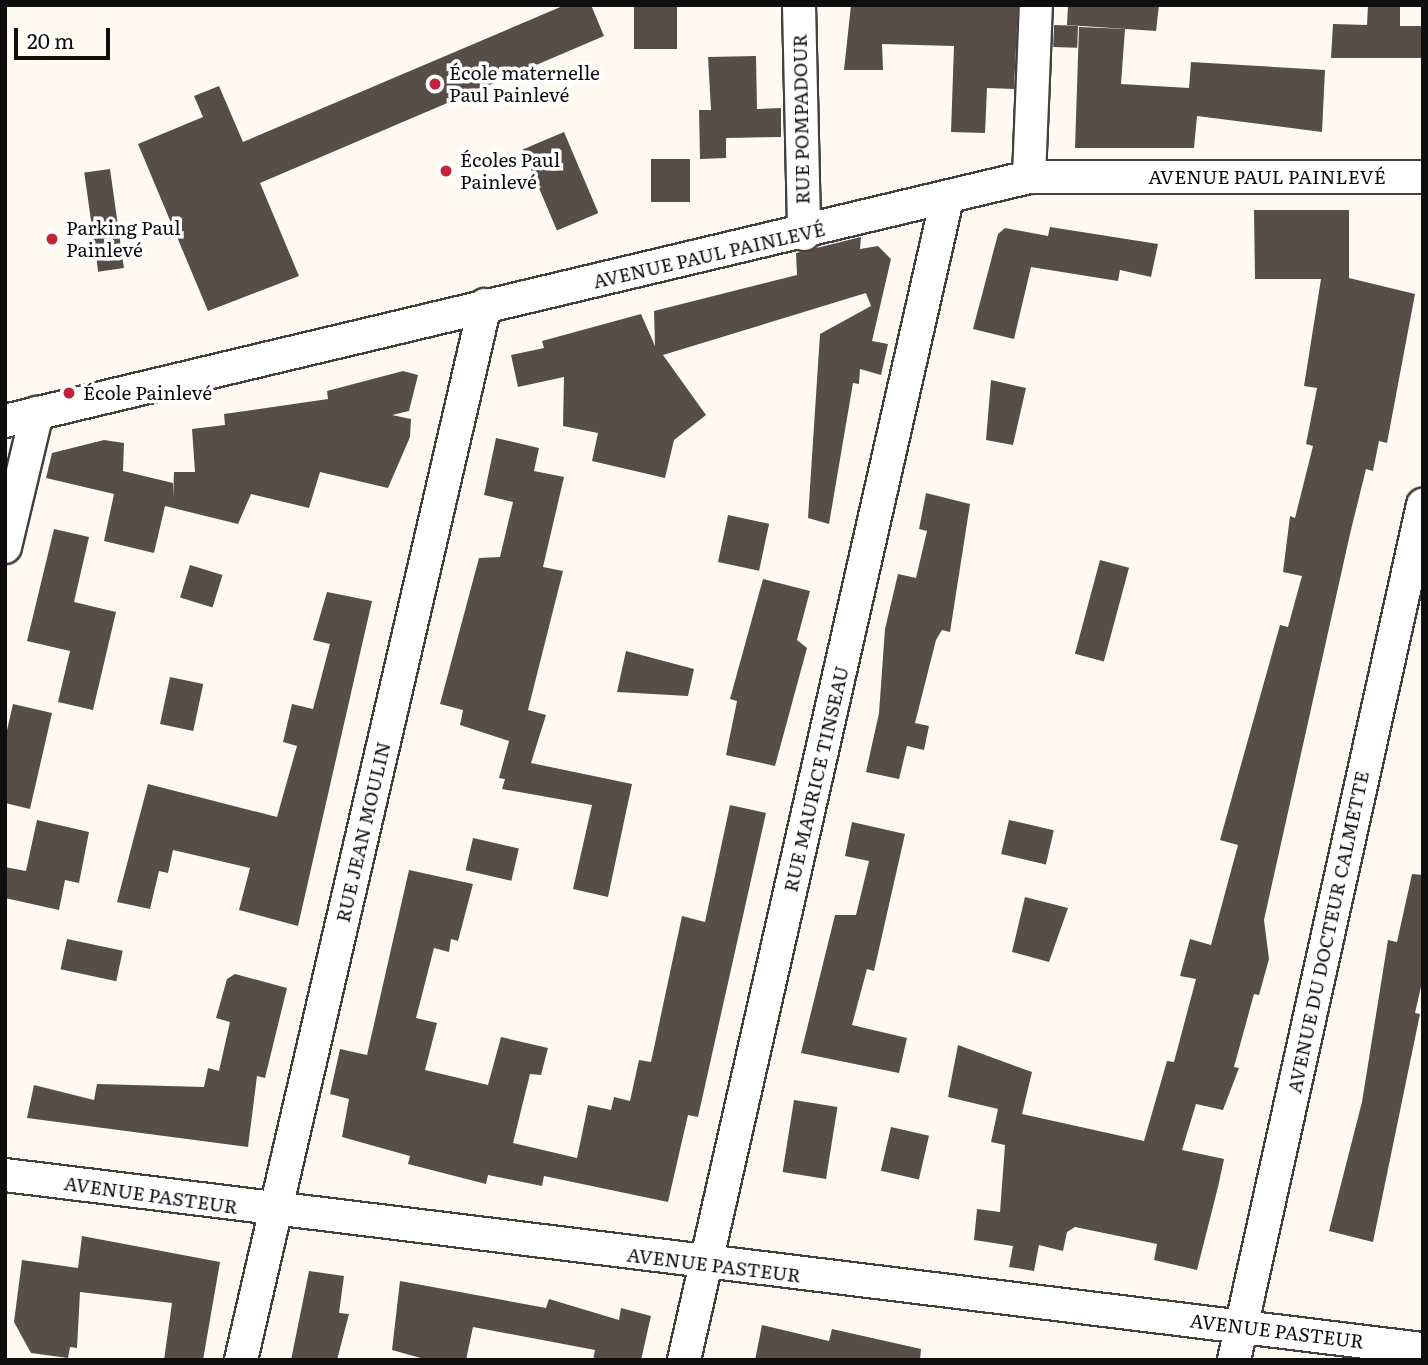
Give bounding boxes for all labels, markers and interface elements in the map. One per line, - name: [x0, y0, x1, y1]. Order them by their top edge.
- scale bar: [18, 14, 114, 58]
- text: 20 m: [27, 24, 74, 55]
- street label: RUE POMPADOUR: [788, 33, 814, 205]
- place label: École maternelle Paul Painlevé: [449, 62, 600, 106]
- marker: École maternelle Paul Painlevé: [427, 76, 443, 92]
- place label: Écoles Paul Painlevé: [460, 149, 560, 193]
- marker: Écoles Paul Painlevé: [438, 163, 454, 179]
- street label: AVENUE PAUL PAINLEVÉ: [1148, 166, 1386, 188]
- place label: Parking Paul Painlevé: [66, 217, 181, 261]
- street label: AVENUE PAUL PAINLEVÉ: [591, 217, 827, 293]
- marker: Parking Paul Painlevé: [44, 231, 60, 247]
- place label: École Painlevé: [83, 382, 212, 404]
- marker: École Painlevé: [61, 385, 77, 401]
- street label: RUE MAURICE TINSEAU: [779, 664, 853, 894]
- street label: RUE JEAN MOULIN: [331, 740, 395, 924]
- street label: AVENUE DU DOCTEUR CALMETTE: [1283, 769, 1373, 1095]
- street label: AVENUE PASTEUR: [63, 1172, 239, 1218]
- street label: AVENUE PASTEUR: [626, 1243, 802, 1287]
- street label: AVENUE PASTEUR: [1189, 1309, 1365, 1353]

